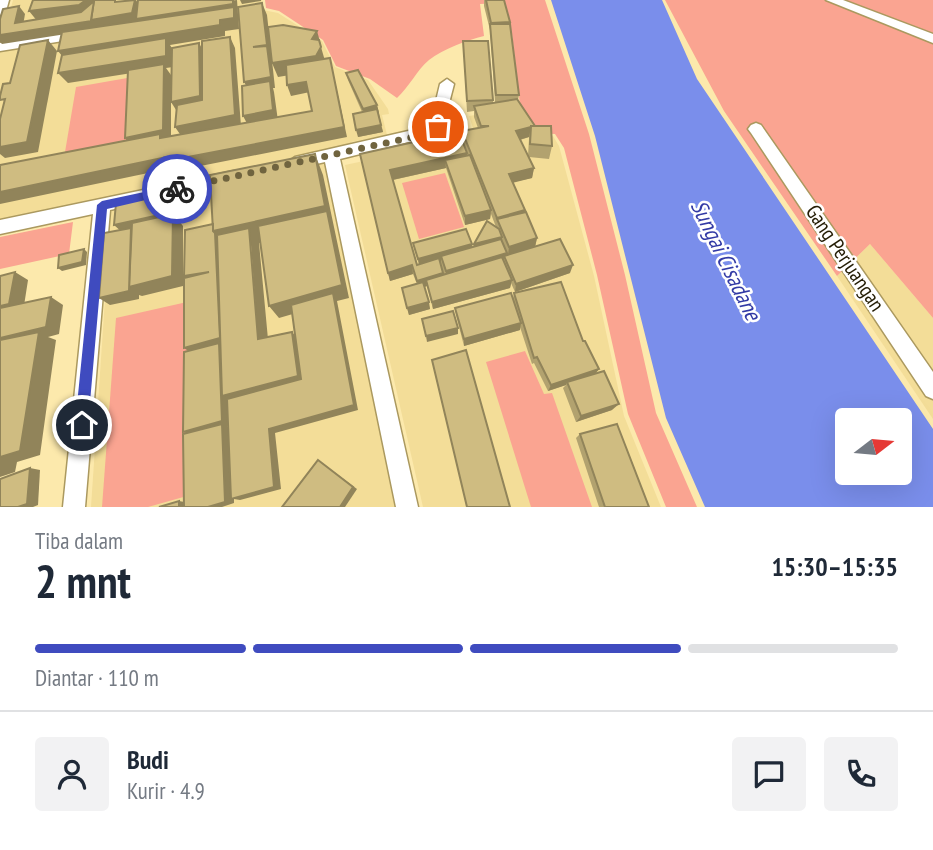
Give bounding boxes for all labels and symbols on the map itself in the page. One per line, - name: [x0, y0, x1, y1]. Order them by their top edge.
- pin: [408, 97, 468, 157]
- courier: [142, 154, 212, 224]
- water label: Sungai Cisadane: [685, 195, 769, 326]
- street label: Gang Perjuangan: [800, 199, 891, 316]
- pin: [52, 395, 112, 455]
- north arrow: [835, 408, 912, 485]

